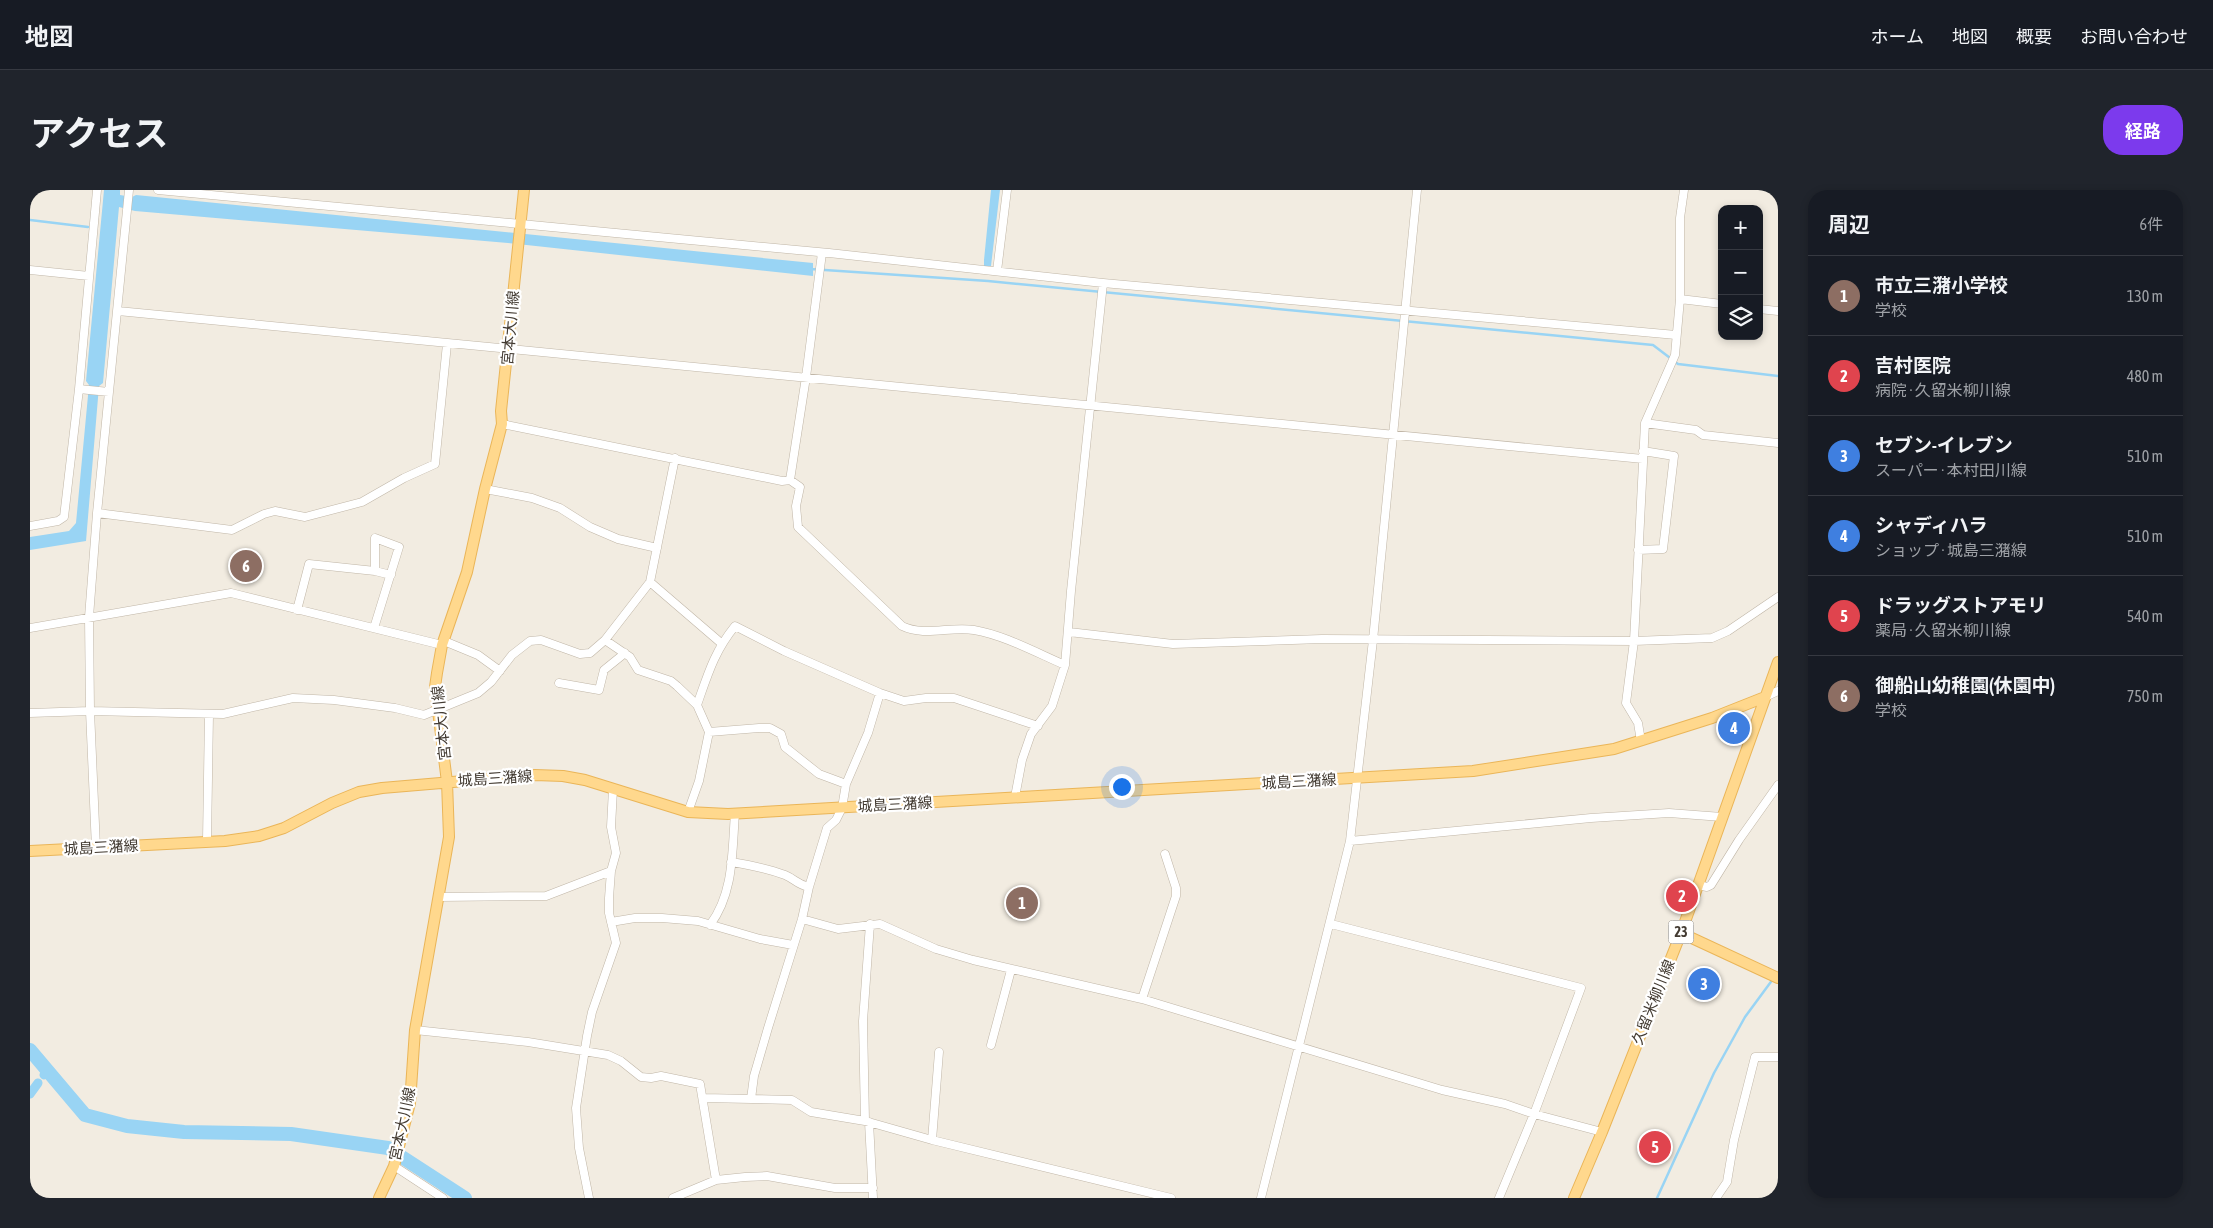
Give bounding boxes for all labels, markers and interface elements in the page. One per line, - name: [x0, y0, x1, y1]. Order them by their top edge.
- text: 地図: [25, 23, 73, 50]
- text: ホーム: [1871, 26, 1924, 47]
- text: 地図: [1952, 26, 1988, 47]
- text: 概要: [2016, 26, 2052, 47]
- text: お問い合わせ: [2080, 26, 2188, 47]
- button: 経路: [2103, 105, 2183, 155]
- text: アクセス: [30, 113, 168, 153]
- map controls: [1718, 205, 1763, 340]
- button: +: [1718, 205, 1763, 250]
- text: 周辺: [1828, 212, 1870, 236]
- text: 6件: [2139, 215, 2163, 233]
- button: −: [1718, 250, 1763, 295]
- text: 市立三潴小学校: [1875, 274, 2008, 296]
- text: 1: [1840, 287, 1848, 305]
- text: 130 m: [2127, 287, 2163, 305]
- street label: 宮本大川線: [498, 290, 522, 366]
- button: layers: [1718, 295, 1763, 340]
- text: 学校: [1875, 301, 1907, 319]
- text: 吉村医院: [1875, 354, 1951, 376]
- text: 2: [1840, 367, 1848, 385]
- text: 480 m: [2127, 367, 2163, 385]
- text: 病院 · 久留米柳川線: [1875, 381, 2011, 399]
- text: セブン-イレブン: [1875, 434, 2013, 456]
- text: 3: [1840, 447, 1848, 465]
- text: 510 m: [2127, 447, 2163, 465]
- text: スーパー · 本村田川線: [1875, 461, 2027, 479]
- text: シャディハラ: [1875, 514, 1988, 536]
- text: 4: [1840, 527, 1848, 545]
- text: 510 m: [2127, 527, 2163, 545]
- text: ショップ · 城島三潴線: [1875, 541, 2027, 559]
- pin: 6: [230, 547, 262, 585]
- text: ドラッグストアモリ: [1875, 594, 2046, 616]
- text: 5: [1840, 607, 1848, 625]
- text: 540 m: [2127, 607, 2163, 625]
- text: 薬局 · 久留米柳川線: [1875, 621, 2011, 639]
- text: 御船山幼稚園(休園中): [1875, 674, 2055, 696]
- street label: 宮本大川線: [429, 685, 453, 761]
- text: 6: [1840, 687, 1848, 705]
- text: 750 m: [2127, 687, 2163, 705]
- text: 学校: [1875, 701, 1907, 719]
- pin: 4: [1718, 709, 1750, 747]
- street label: 城島三潴線: [457, 767, 533, 789]
- street label: 城島三潴線: [1261, 771, 1337, 791]
- your location: [1109, 774, 1135, 800]
- street label: 城島三潴線: [857, 794, 933, 814]
- street label: 城島三潴線: [63, 837, 139, 857]
- pin: 2: [1666, 877, 1698, 915]
- pin: 1: [1006, 884, 1038, 922]
- road number: 23: [1668, 920, 1694, 944]
- street label: 久留米柳川線: [1628, 957, 1678, 1047]
- pin: 3: [1688, 965, 1720, 1003]
- street label: 宮本大川線: [386, 1086, 418, 1162]
- pin: 5: [1639, 1128, 1671, 1166]

